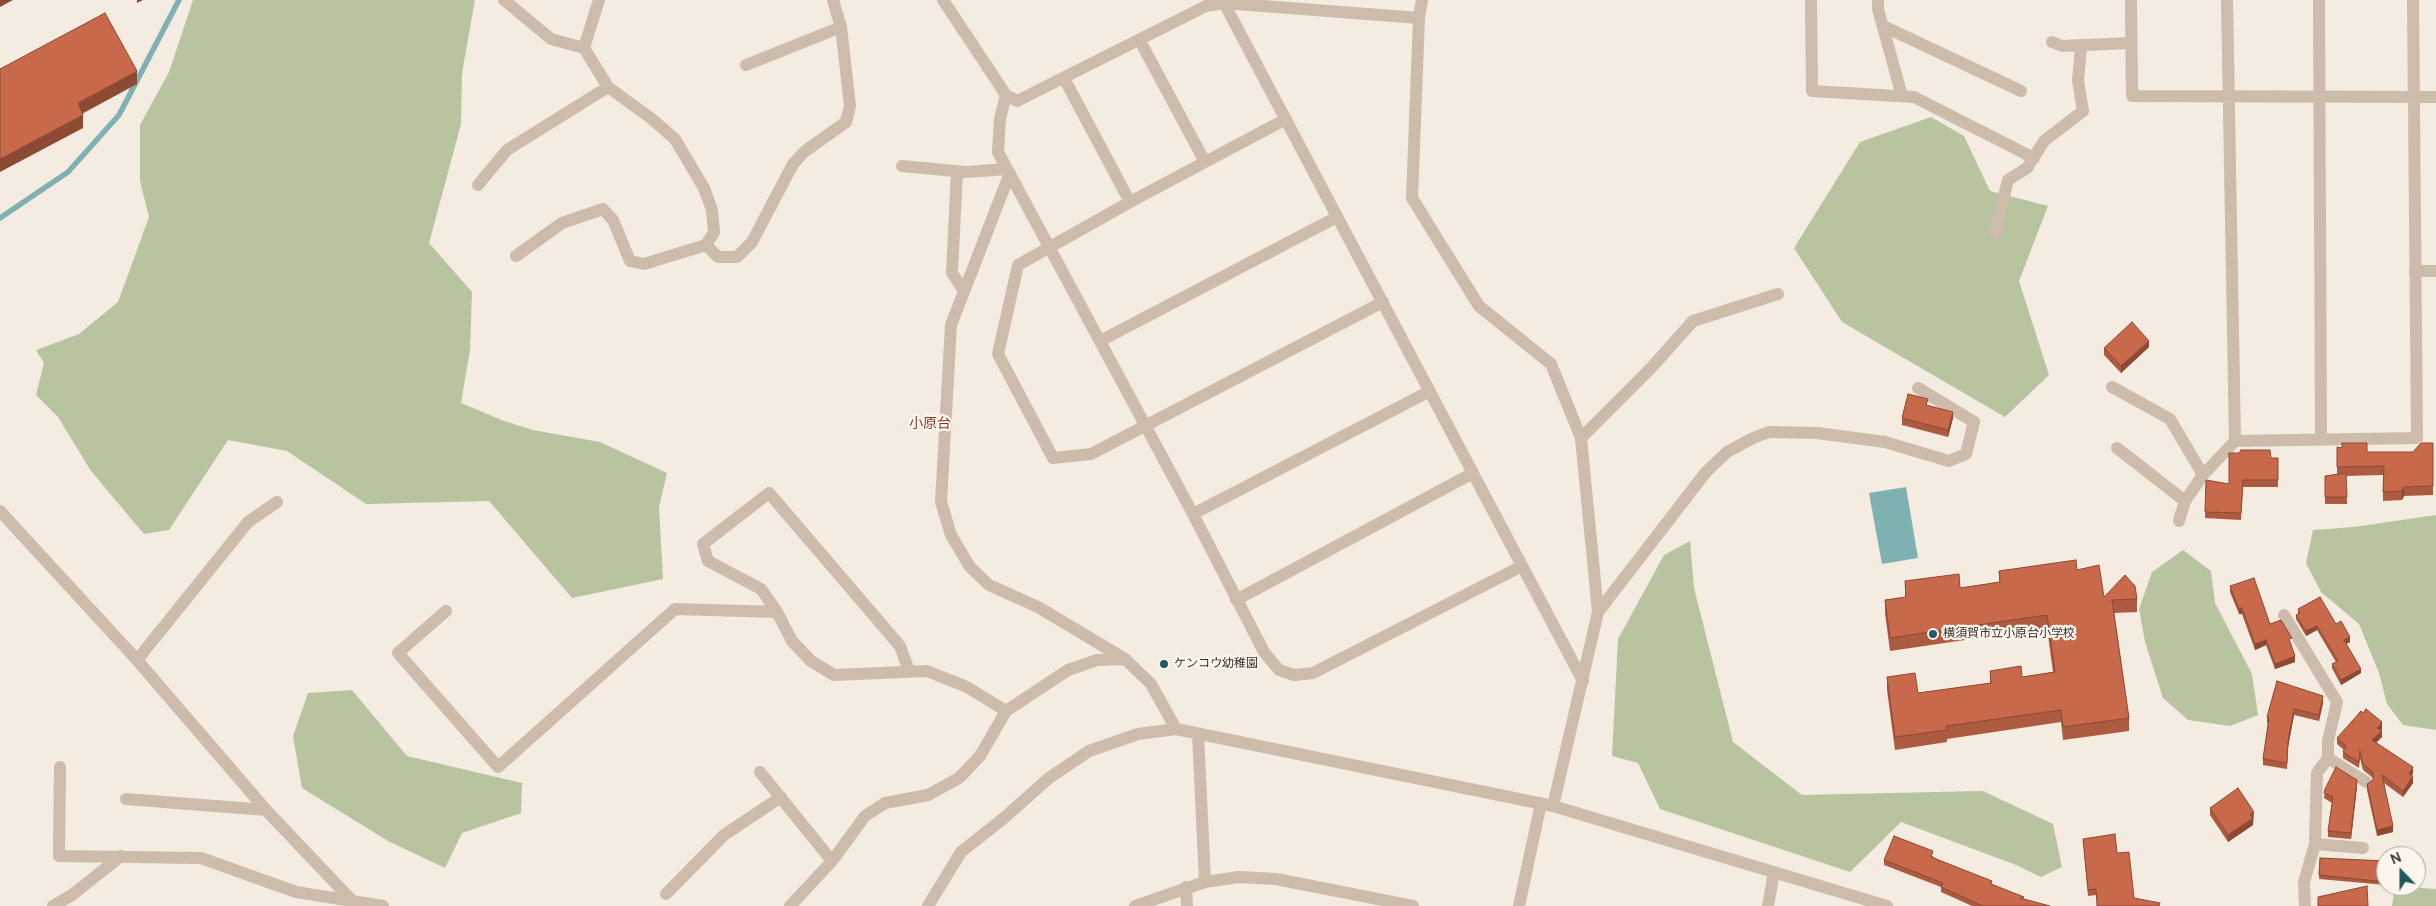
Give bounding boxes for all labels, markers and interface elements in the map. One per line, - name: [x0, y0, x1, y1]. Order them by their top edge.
- district label: 小原台: [909, 416, 951, 432]
- place label: 横須賀市立小原台小学校: [1943, 627, 2075, 641]
- marker: 横須賀市立小原台小学校: [1927, 628, 1939, 640]
- place label: ケンコウ幼稚園: [1174, 657, 1258, 671]
- marker: ケンコウ幼稚園: [1158, 658, 1170, 670]
- north arrow: [2376, 846, 2426, 896]
- text: N: [2387, 847, 2404, 868]

